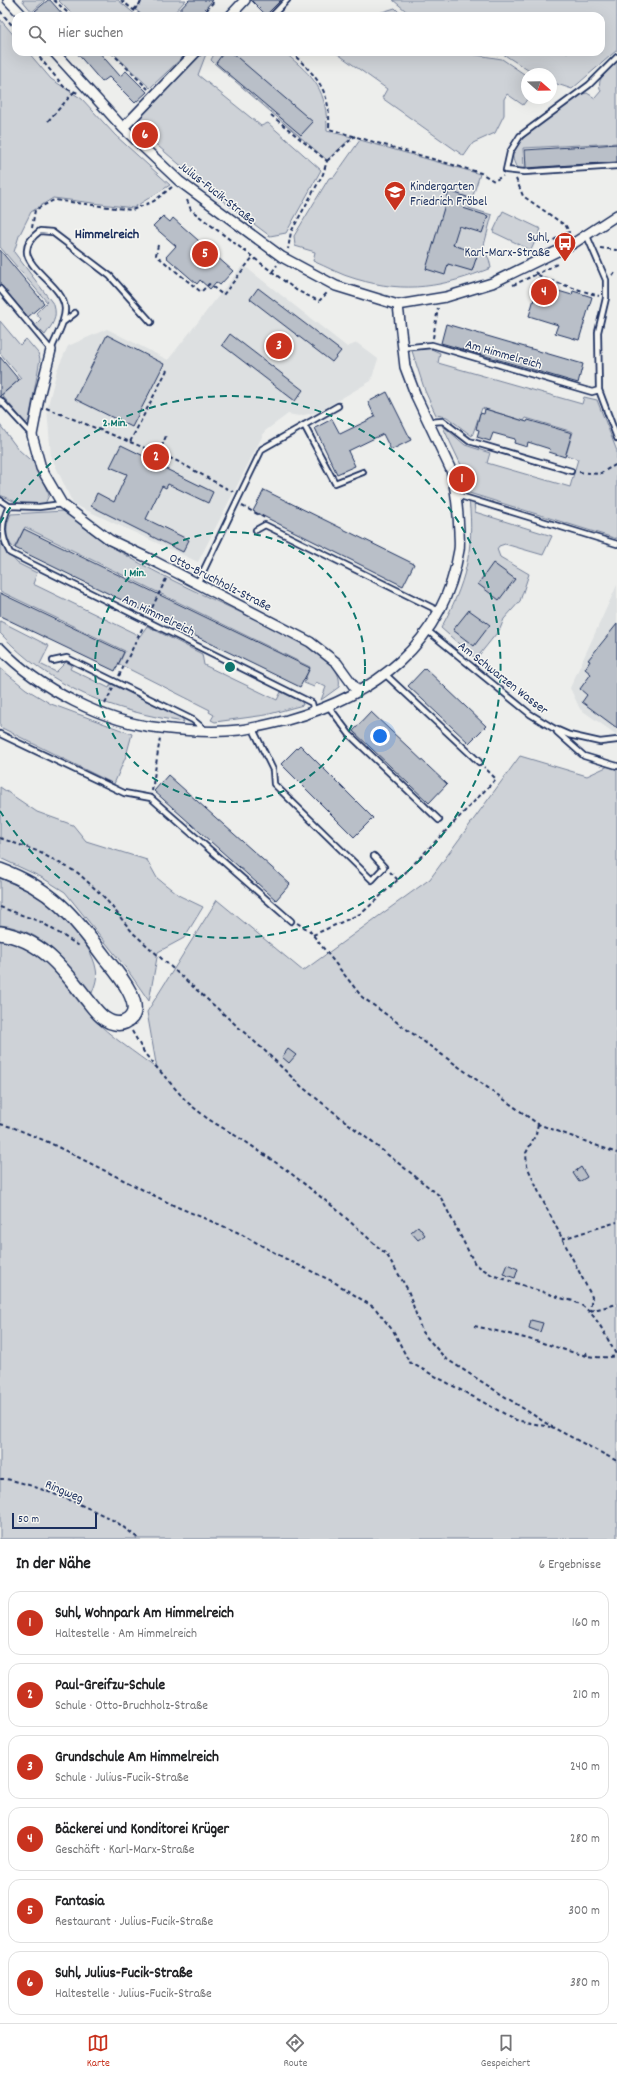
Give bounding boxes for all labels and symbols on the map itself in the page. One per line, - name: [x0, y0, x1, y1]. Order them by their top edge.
- north arrow: [521, 68, 557, 104]
- pin: 6: [132, 120, 158, 150]
- street label: Julius-Fucik-Straße: [174, 158, 259, 230]
- place label: Kindergarten Friedrich Fröbel: [410, 178, 487, 212]
- school or university icon: Kindergarten Friedrich Fröbel: [382, 179, 408, 212]
- district label: Himmelreich: [75, 225, 140, 245]
- place label: Suhl, Karl-Marx-Straße: [464, 229, 550, 263]
- bus stop icon: Suhl, Karl-Marx-Straße: [552, 230, 578, 263]
- pin: 5: [192, 239, 218, 269]
- pin: 4: [531, 277, 557, 307]
- pin: 3: [266, 331, 292, 361]
- street label: Am Himmelreich: [463, 335, 544, 375]
- text: 2 Min.: [103, 415, 127, 432]
- pin: 2: [143, 442, 169, 472]
- pin: 1: [449, 464, 475, 494]
- street label: Otto-Bruchholz-Straße: [165, 549, 275, 617]
- text: 1 Min.: [124, 565, 146, 582]
- street label: Am Himmelreich: [118, 590, 198, 642]
- street label: Am Schwarzen Wasser: [453, 638, 552, 720]
- centre of rings: [223, 660, 237, 674]
- your location: [370, 726, 390, 746]
- street label: Ringweg: [42, 1476, 87, 1509]
- scale bar: [12, 1511, 97, 1530]

